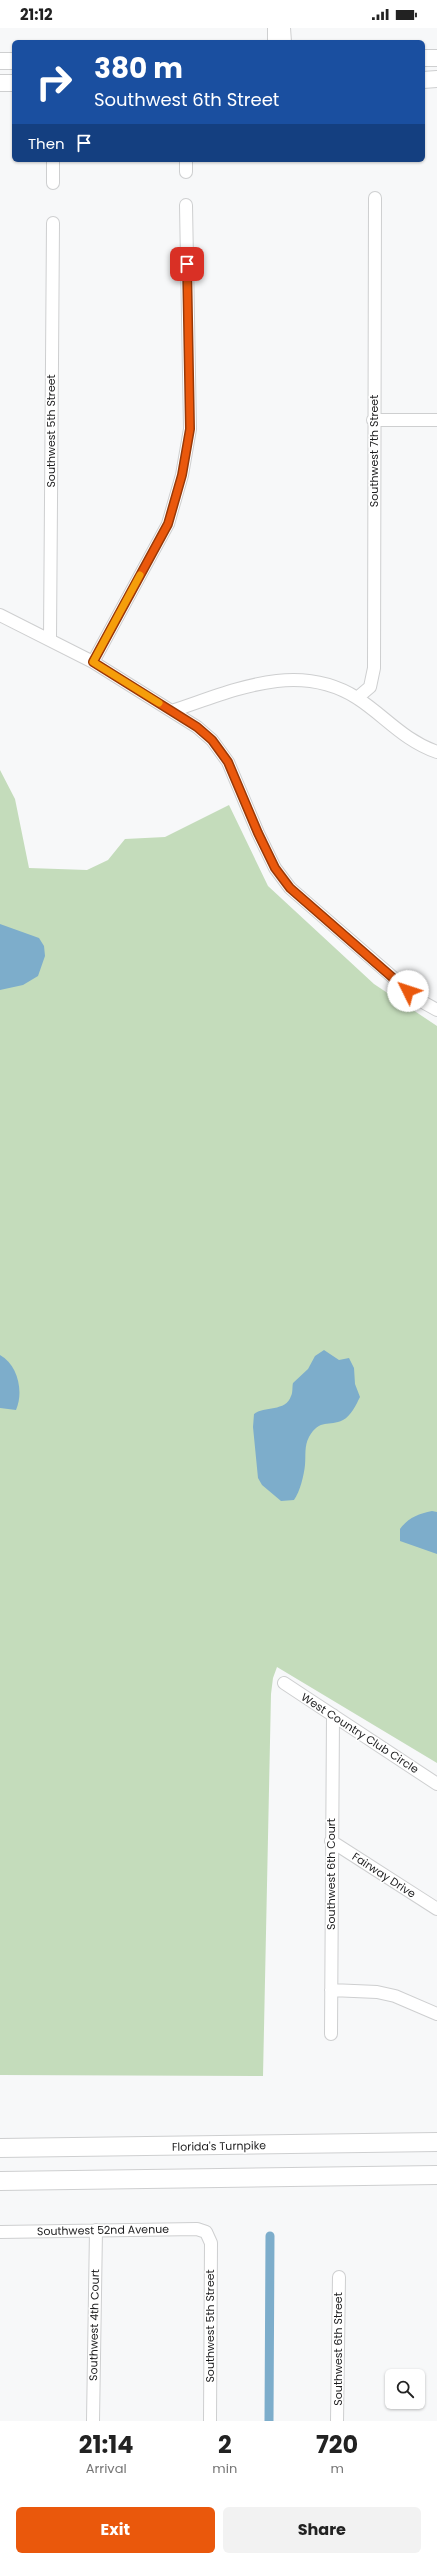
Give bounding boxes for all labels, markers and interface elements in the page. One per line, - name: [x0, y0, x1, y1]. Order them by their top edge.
- text: 21:12: [20, 4, 53, 25]
- text: 380 m: [94, 49, 183, 88]
- icon: right: [28, 56, 80, 108]
- text: Southwest 6th Street: [94, 87, 279, 112]
- icon: arrive: [73, 132, 95, 154]
- text: Then: [28, 133, 65, 154]
- pin: [170, 247, 204, 281]
- icon: arrive: [176, 253, 198, 275]
- street label: Southwest 5th Street: [43, 374, 59, 488]
- street label: Southwest 7th Street: [366, 395, 382, 507]
- position arrow: [387, 970, 429, 1012]
- street label: West Country Club Circle: [298, 1689, 422, 1777]
- street label: Southwest 6th Court: [323, 1818, 339, 1930]
- street label: Fairway Drive: [349, 1848, 419, 1902]
- street label: Florida's Turnpike: [172, 2137, 266, 2155]
- street label: Southwest 52nd Avenue: [37, 2221, 169, 2239]
- street label: Southwest 4th Court: [85, 2269, 103, 2381]
- street label: Southwest 5th Street: [202, 2269, 218, 2383]
- street label: Southwest 6th Street: [330, 2292, 346, 2406]
- map controls: [385, 2369, 425, 2409]
- button: search: [385, 2369, 425, 2409]
- text: 21:14: [79, 2428, 134, 2461]
- text: 2: [218, 2428, 232, 2461]
- text: 720: [316, 2428, 358, 2461]
- text: Arrival: [86, 2459, 127, 2478]
- text: min: [212, 2459, 237, 2478]
- text: m: [330, 2459, 344, 2478]
- button: Exit: [16, 2507, 215, 2553]
- button: Share: [223, 2507, 421, 2553]

